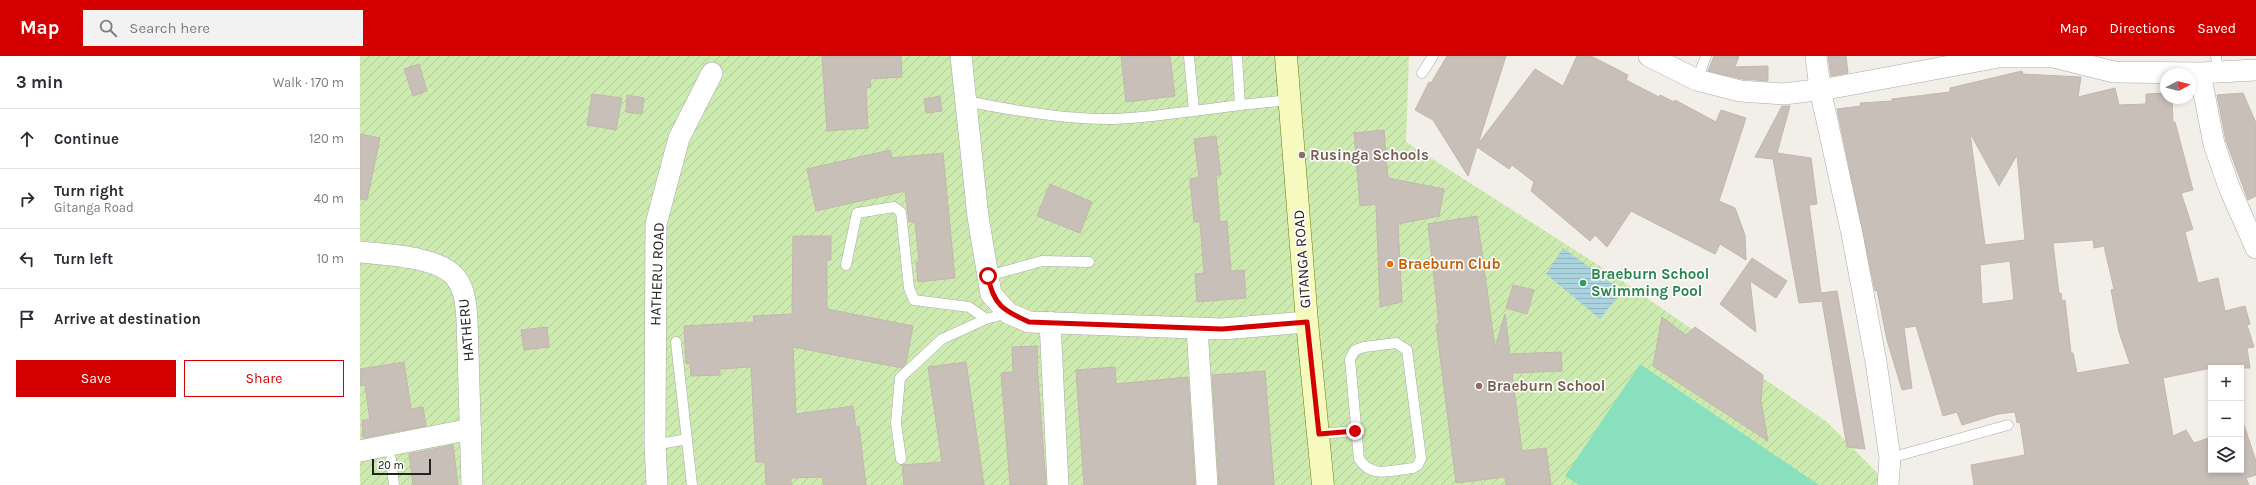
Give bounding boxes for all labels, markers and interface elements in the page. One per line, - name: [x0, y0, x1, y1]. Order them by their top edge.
- search box: [83, 10, 363, 46]
- text: Map: [20, 17, 59, 39]
- icon: search: [97, 17, 119, 39]
- text: Search here: [129, 19, 210, 37]
- text: Map: [2060, 20, 2088, 37]
- text: Directions: [2110, 20, 2175, 37]
- text: Saved: [2197, 20, 2236, 37]
- north arrow: [2160, 68, 2196, 104]
- text: 3 min: [16, 72, 63, 92]
- text: Walk · 170 m: [273, 75, 344, 90]
- icon: ahead: [16, 128, 38, 150]
- text: Continue: [54, 130, 119, 148]
- text: 120 m: [309, 131, 344, 146]
- place label: Rusinga Schools: [1310, 146, 1429, 164]
- marker: Rusinga Schools: [1297, 150, 1307, 160]
- text: Turn right: [54, 182, 124, 200]
- icon: right: [16, 188, 38, 210]
- text: 40 m: [314, 191, 344, 206]
- text: Gitanga Road: [54, 200, 134, 215]
- street label: GITANGA ROAD: [1290, 209, 1314, 309]
- street label: HATHERU ROAD: [646, 222, 668, 326]
- icon: left: [16, 248, 38, 270]
- text: Turn left: [54, 250, 113, 268]
- text: 10 m: [317, 251, 344, 266]
- place label: Braeburn Club: [1398, 255, 1501, 273]
- marker: Braeburn Club: [1385, 259, 1395, 269]
- place label: Braeburn School Swimming Pool: [1591, 265, 1709, 300]
- route start: [979, 267, 997, 285]
- marker: Braeburn School Swimming Pool: [1578, 278, 1588, 288]
- street label: HATHERU: [454, 298, 478, 362]
- icon: arrive: [16, 308, 38, 330]
- text: Arrive at destination: [54, 310, 201, 328]
- button: Save: [16, 360, 176, 397]
- button: Share: [184, 360, 344, 397]
- map controls: [2208, 365, 2244, 473]
- button: +: [2208, 365, 2244, 401]
- place label: Braeburn School: [1487, 377, 1605, 395]
- marker: Braeburn School: [1474, 381, 1484, 391]
- button: −: [2208, 401, 2244, 437]
- route end: [1346, 422, 1364, 440]
- button: layers: [2208, 437, 2244, 473]
- scale bar: [372, 457, 431, 476]
- text: 20 m: [378, 459, 404, 472]

